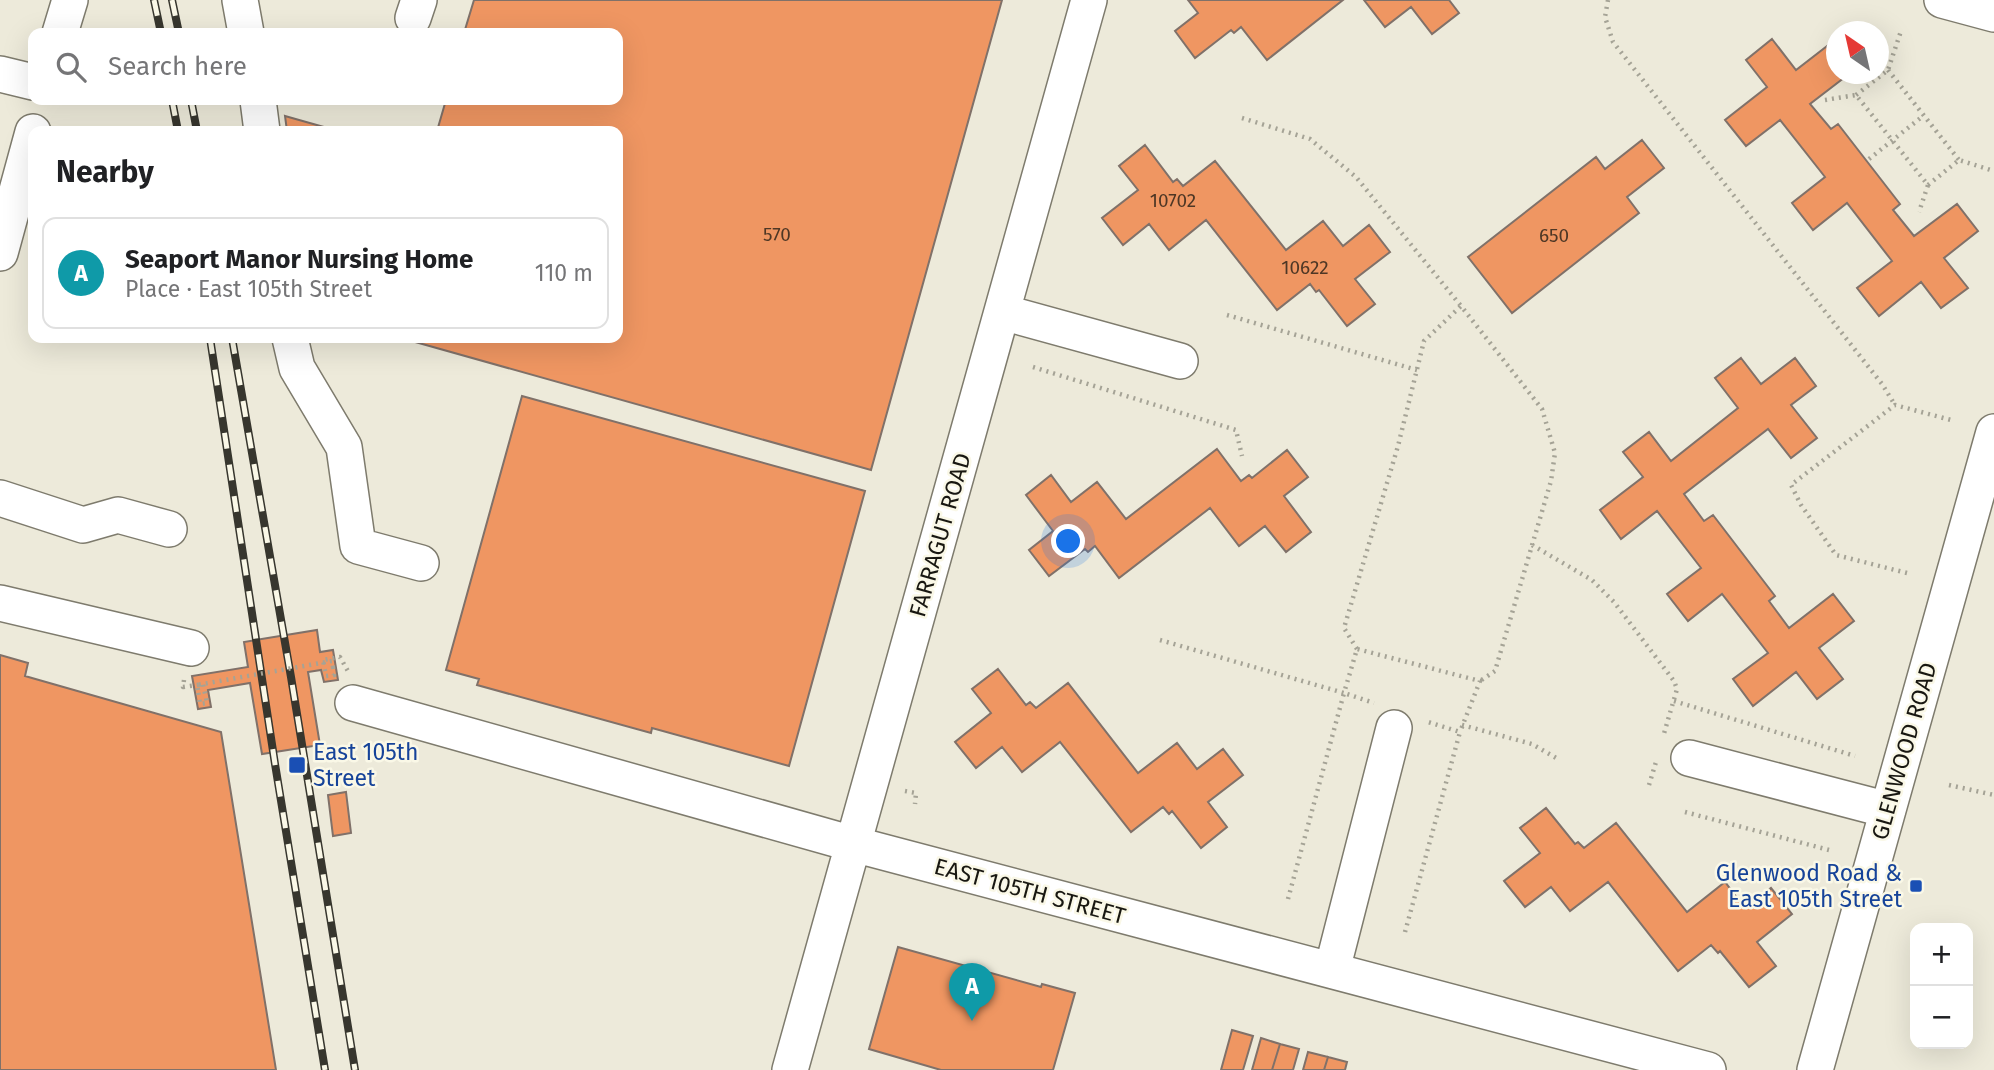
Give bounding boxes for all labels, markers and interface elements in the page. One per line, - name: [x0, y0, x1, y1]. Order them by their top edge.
- north arrow: [1826, 21, 1889, 84]
- search box: [28, 28, 623, 105]
- icon: search: [52, 48, 90, 86]
- text: Search here: [108, 51, 247, 82]
- text: Nearby: [56, 154, 154, 190]
- house number: 10702: [1150, 189, 1196, 212]
- house number: 570: [763, 223, 791, 246]
- house number: 650: [1539, 224, 1569, 247]
- text: Seaport Manor Nursing Home: [125, 244, 473, 275]
- house number: 10622: [1281, 256, 1329, 279]
- text: A: [74, 259, 88, 287]
- text: 110 m: [535, 259, 593, 287]
- text: Place · East 105th Street: [125, 275, 372, 303]
- street label: FARRAGUT ROAD: [903, 450, 977, 620]
- your location: [1051, 524, 1085, 558]
- street label: GLENWOOD ROAD: [1865, 659, 1943, 843]
- place label: East 105th Street: [313, 738, 418, 792]
- marker: East 105th Street: [287, 755, 307, 775]
- street label: EAST 105TH STREET: [931, 852, 1129, 930]
- place label: Glenwood Road & East 105th Street: [1716, 859, 1903, 913]
- marker: Glenwood Road & East 105th Street: [1908, 878, 1924, 894]
- map controls: [1910, 923, 1973, 1049]
- button: +: [1910, 923, 1973, 986]
- pin: A: [949, 963, 995, 1021]
- button: −: [1910, 986, 1973, 1049]

